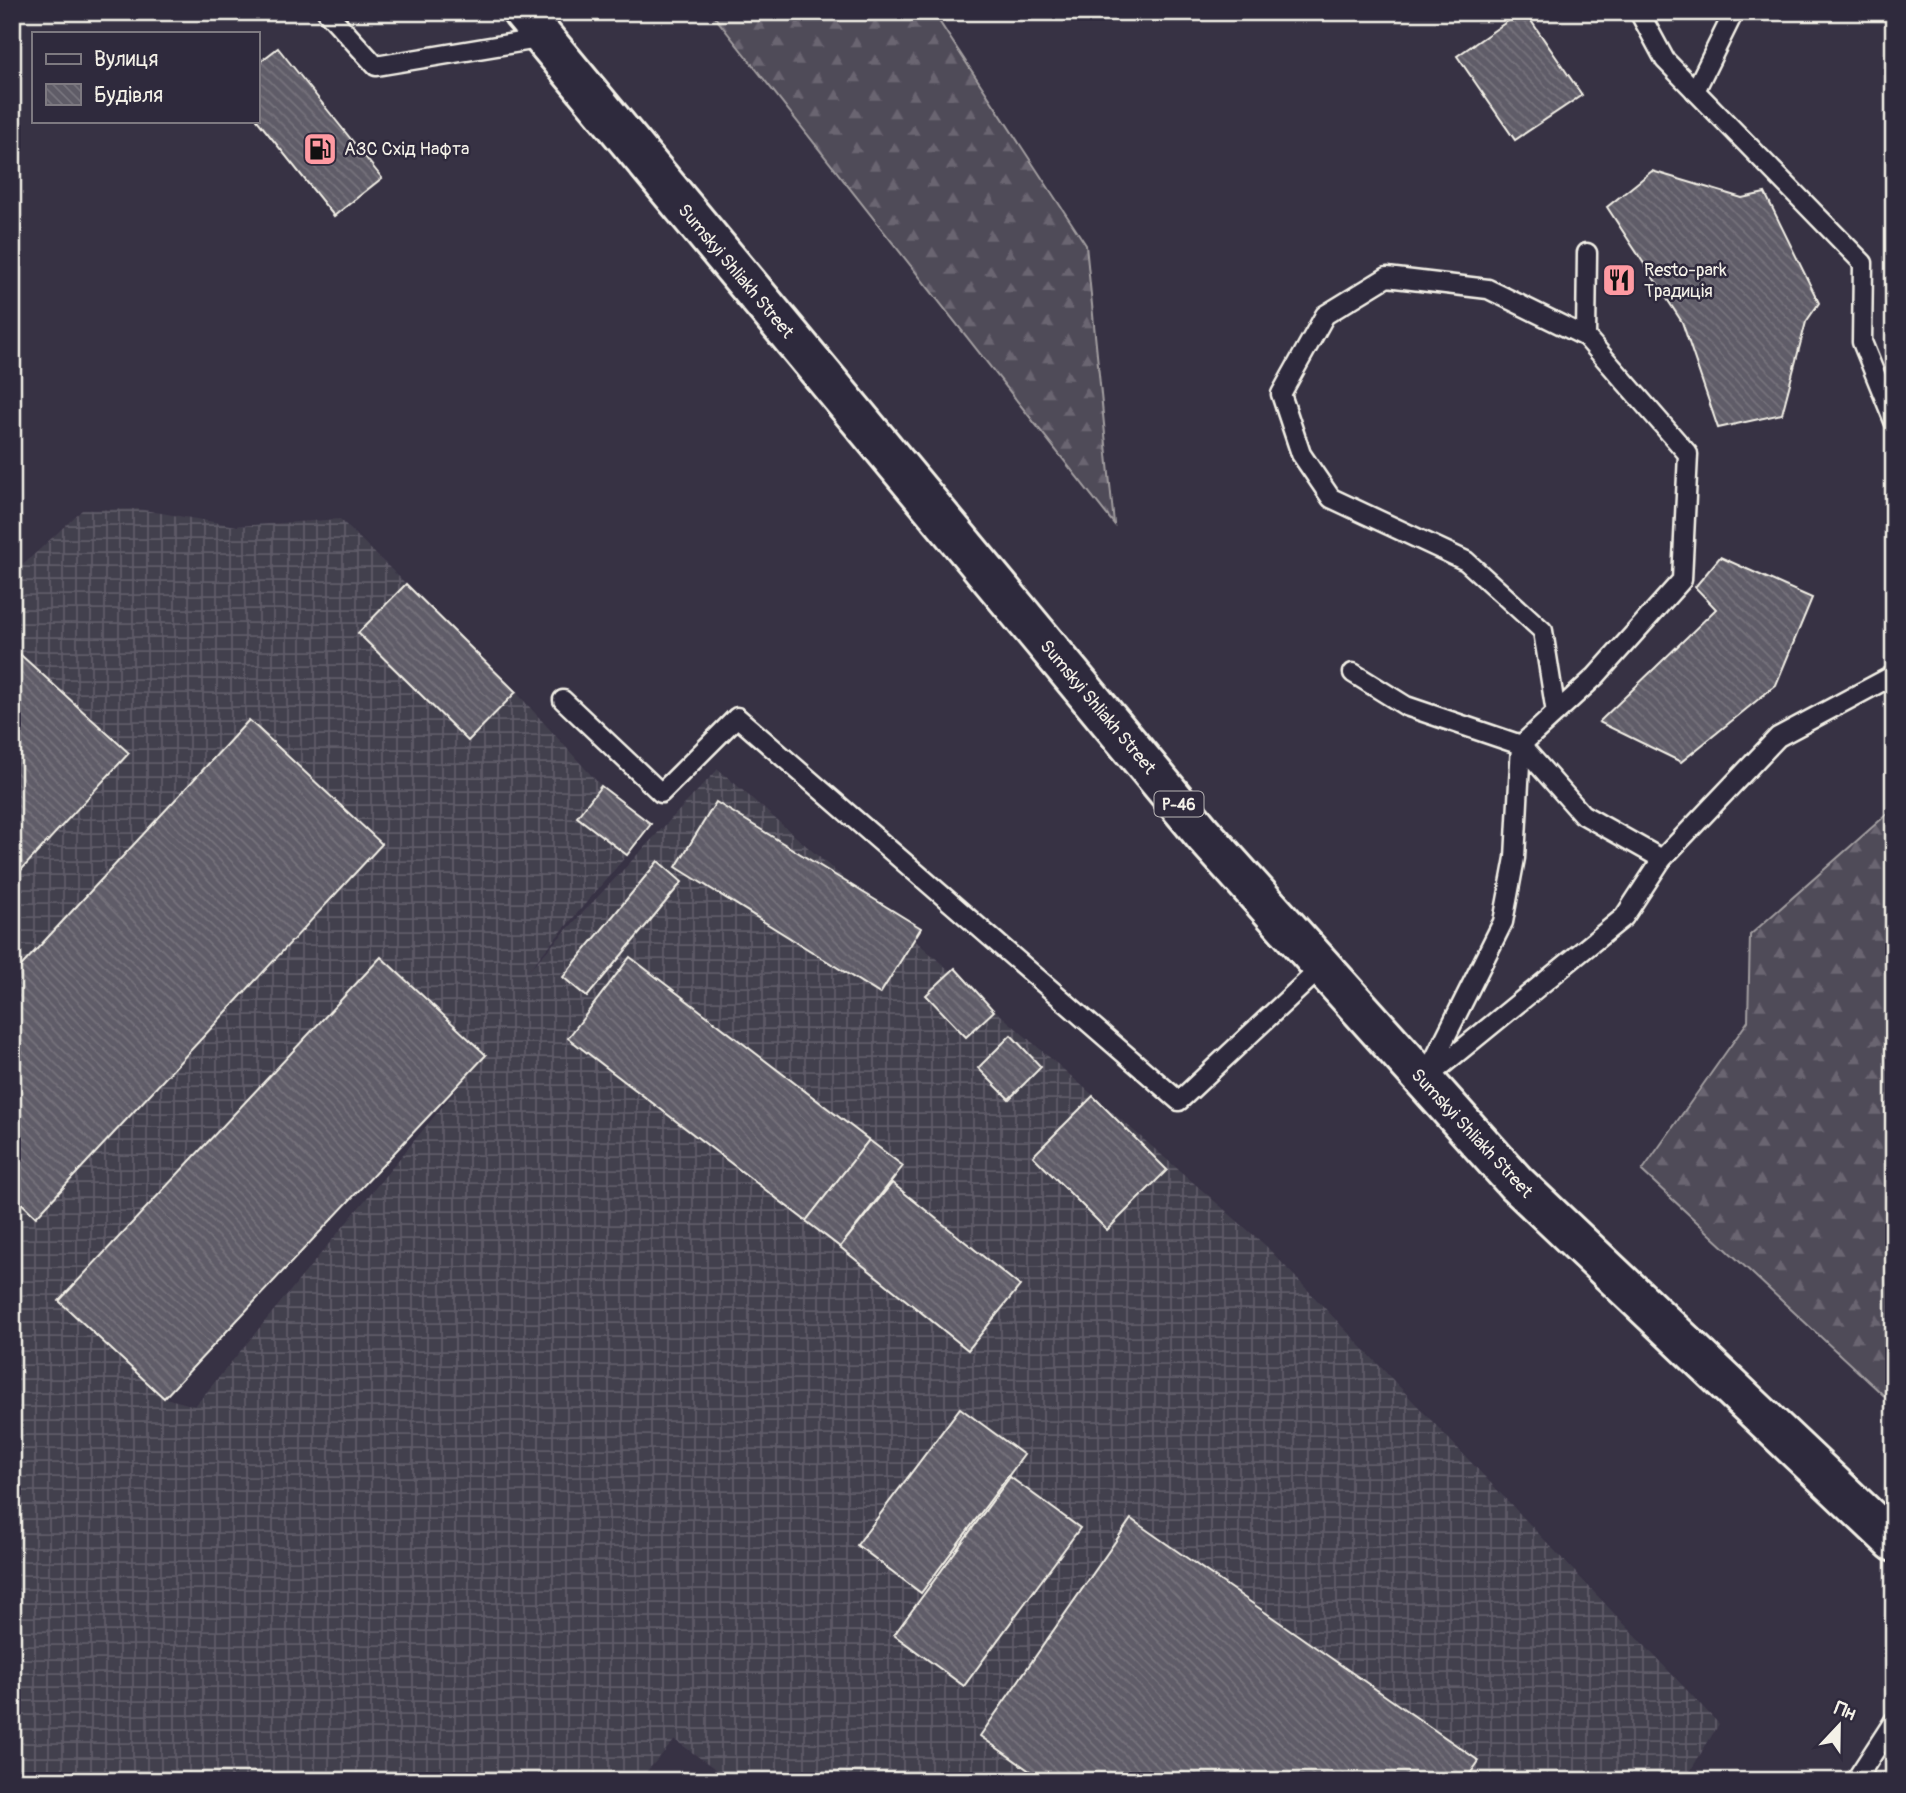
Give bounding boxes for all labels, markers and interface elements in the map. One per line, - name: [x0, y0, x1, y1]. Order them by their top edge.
- legend: [32, 32, 259, 122]
- text: Вулиця: [94, 46, 158, 73]
- text: Будівля: [94, 82, 163, 109]
- fuel station icon: АЗС Схід Нафта: [301, 130, 339, 168]
- place label: АЗС Схід Нафта: [344, 138, 469, 161]
- street label: Sumskyi Shliakh Street: [673, 199, 799, 344]
- place label: Resto-park Традиція: [1644, 259, 1727, 303]
- restaurant icon: Resto-park Традиція: [1600, 261, 1638, 299]
- street label: Sumskyi Shliakh Street: [1035, 635, 1161, 780]
- road number: Р-46: [1154, 792, 1204, 817]
- street label: Sumskyi Shliakh Street: [1406, 1064, 1538, 1203]
- north arrow: [1804, 1692, 1874, 1762]
- text: Пн: [1831, 1696, 1859, 1726]

